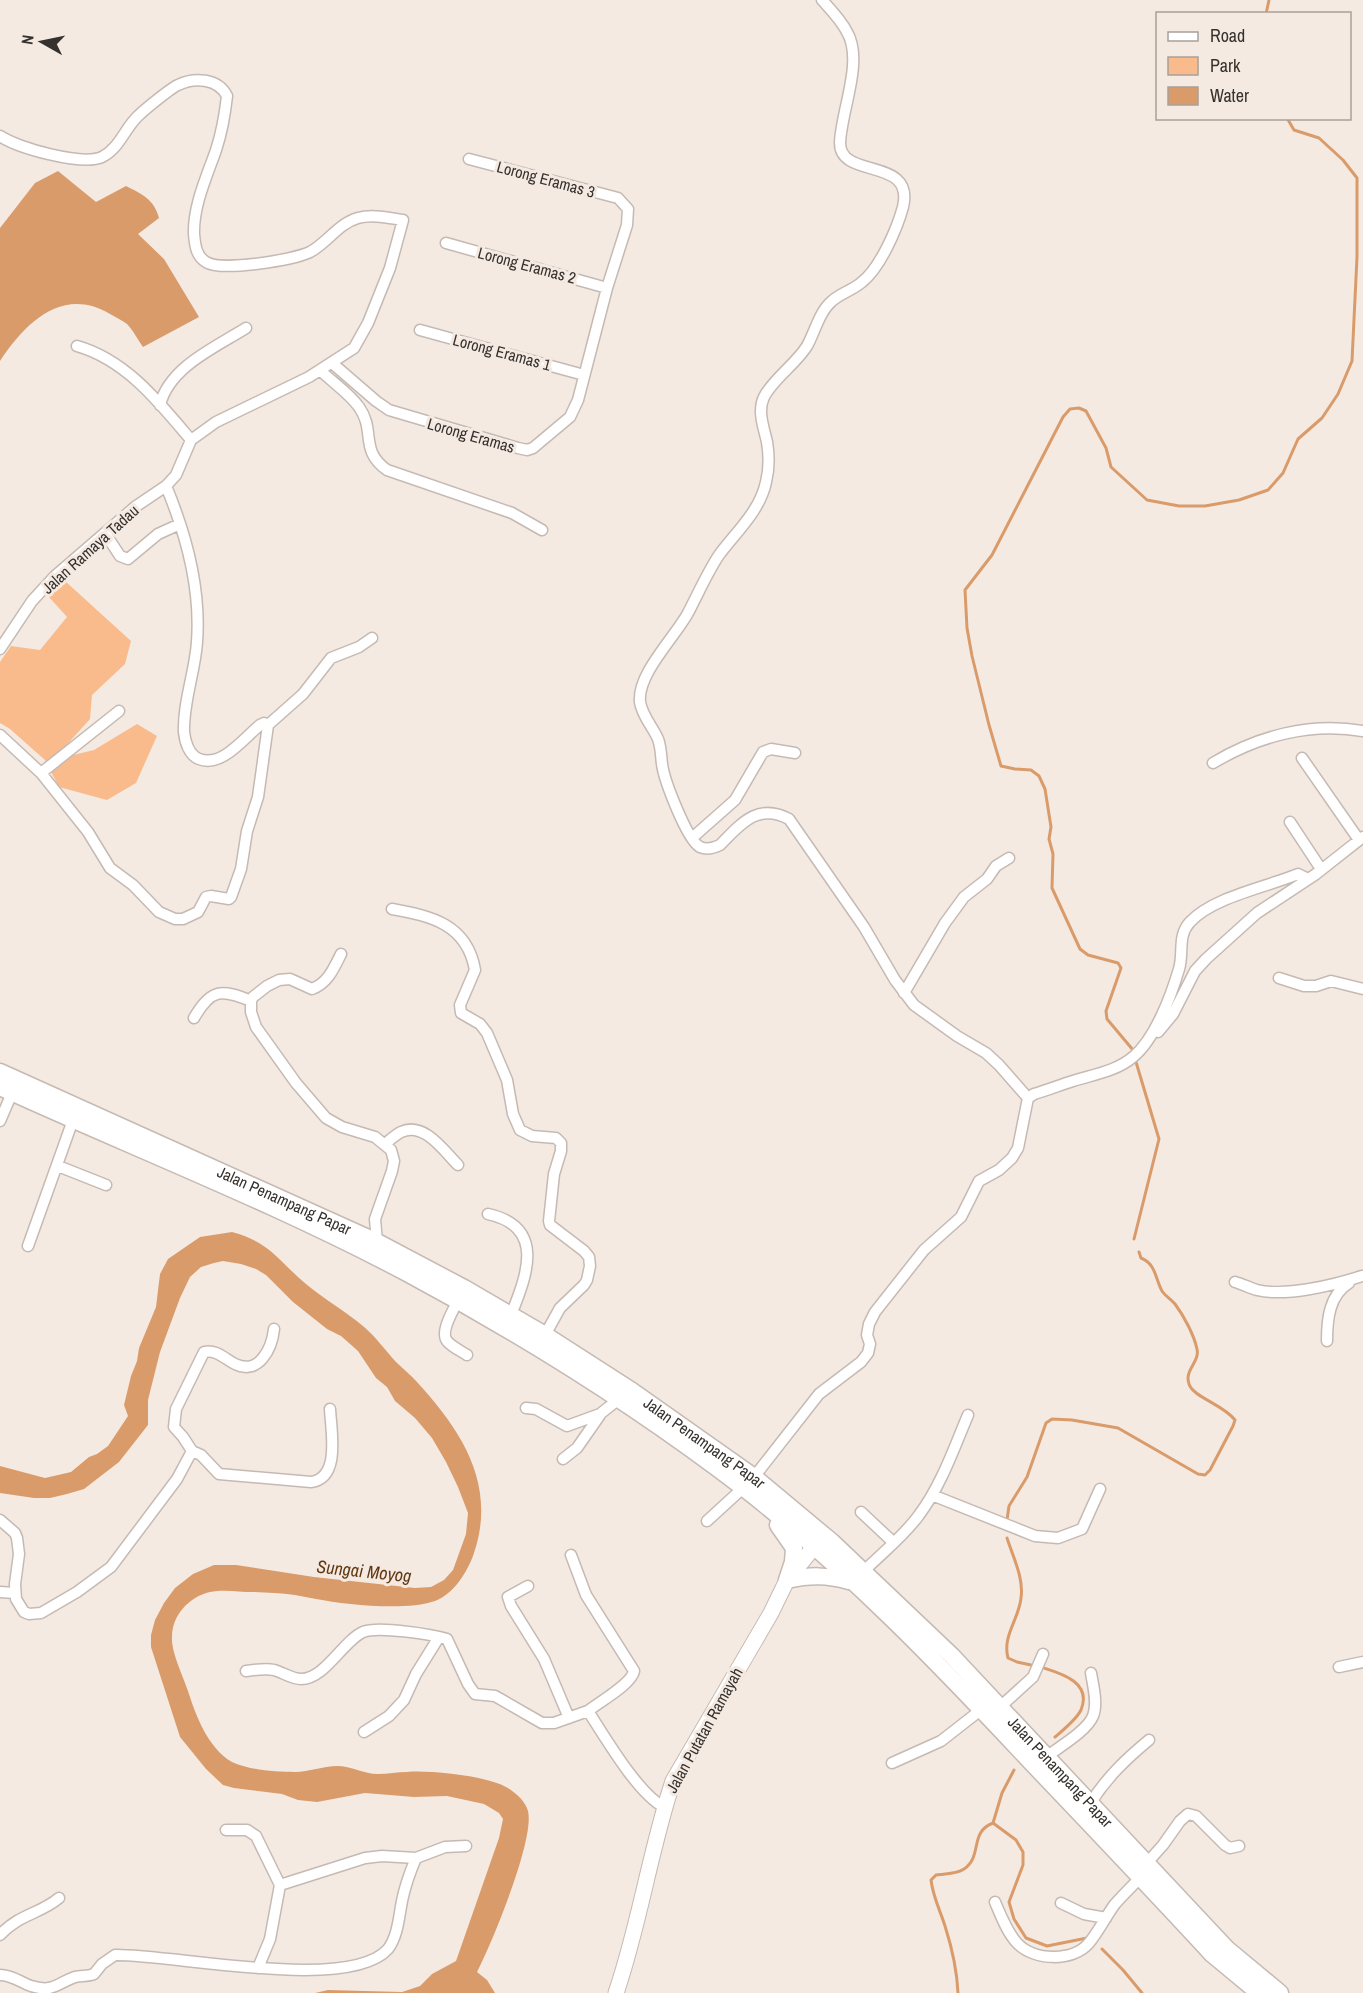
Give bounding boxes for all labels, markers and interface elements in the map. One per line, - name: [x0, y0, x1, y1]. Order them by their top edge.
- north arrow: [12, 12, 72, 72]
- legend: [1156, 12, 1351, 120]
- text: Road: [1210, 23, 1245, 48]
- text: N: [16, 33, 39, 46]
- text: Park: [1210, 53, 1241, 78]
- text: Water: [1210, 83, 1249, 108]
- street label: Lorong Eramas 3: [495, 155, 597, 203]
- street label: Lorong Eramas 2: [476, 241, 578, 289]
- street label: Lorong Eramas 1: [451, 328, 554, 376]
- street label: Lorong Eramas: [425, 412, 517, 458]
- street label: Jalan Ramaya Tadau: [37, 500, 143, 598]
- street label: Jalan Penampang Papar: [214, 1161, 355, 1240]
- street label: Jalan Penampang Papar: [639, 1392, 771, 1493]
- water label: Sungai Moyog: [315, 1554, 413, 1588]
- street label: Jalan Putatan Ramayah: [660, 1663, 748, 1797]
- street label: Jalan Penampang Papar: [1003, 1711, 1118, 1832]

